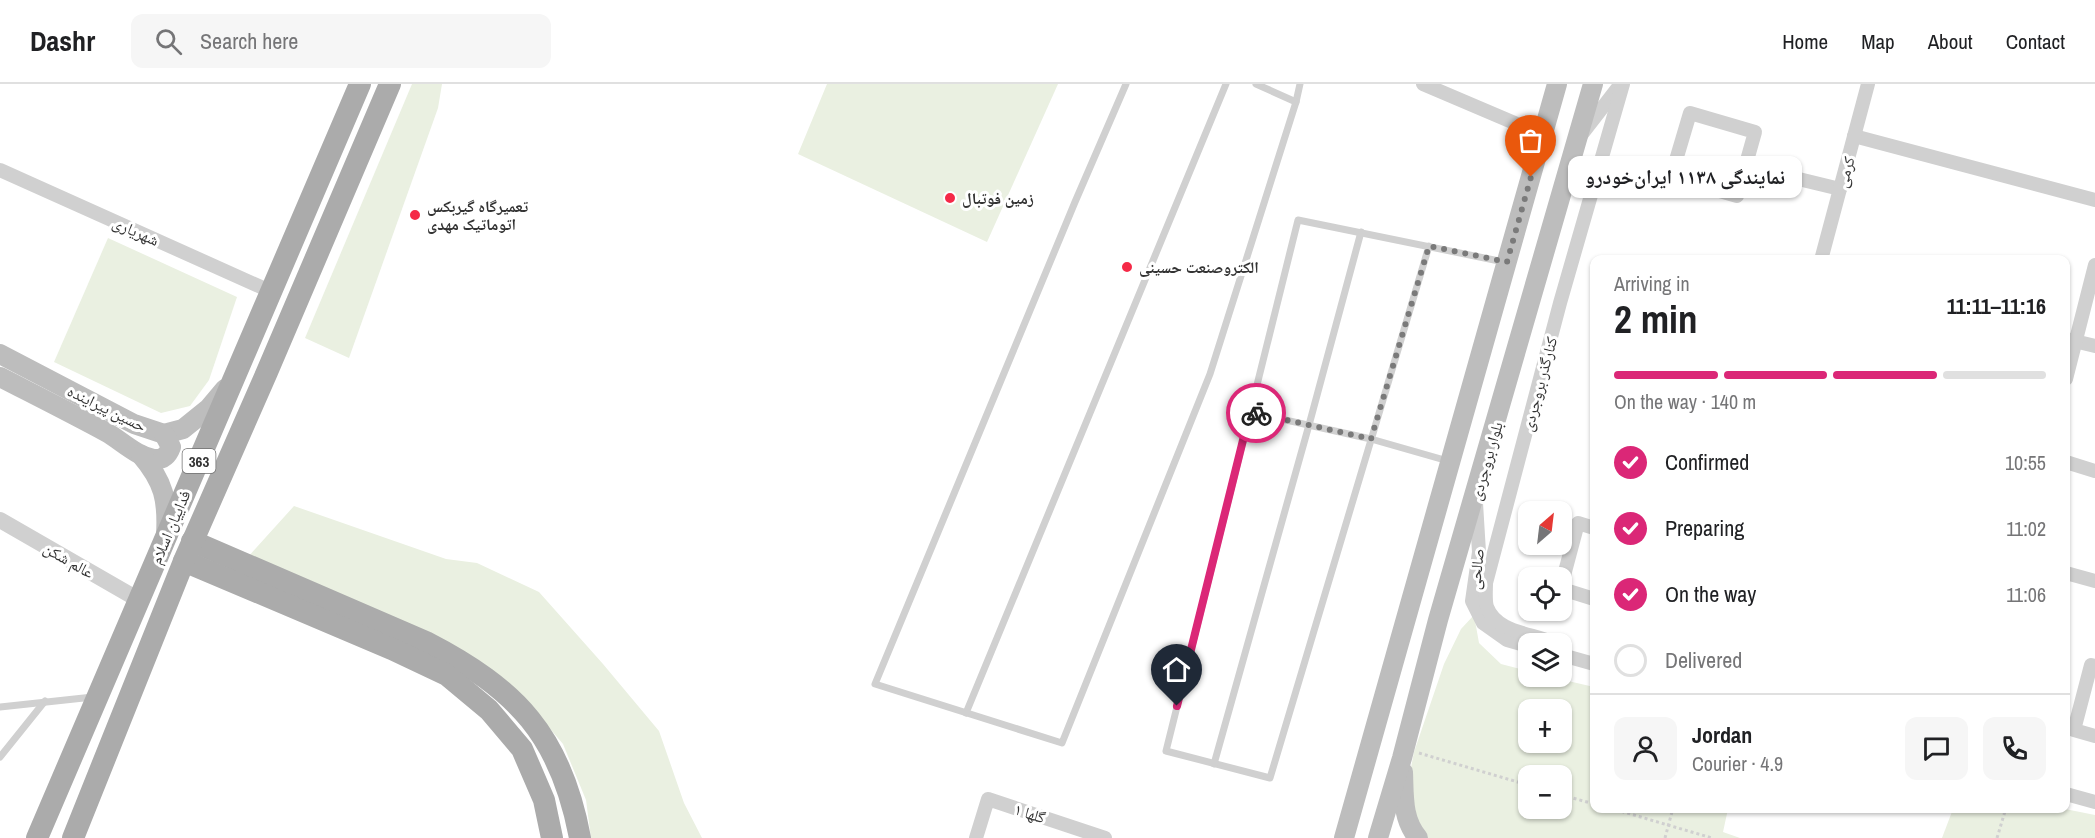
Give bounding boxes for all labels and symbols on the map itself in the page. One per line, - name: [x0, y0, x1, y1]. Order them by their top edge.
- pin: [1505, 115, 1556, 177]
- street label: کرمی: [1830, 154, 1860, 190]
- callout: نمایندگی ۱۱۳۸ ایران‌خودرو: [1567, 156, 1801, 198]
- place label: زمین فوتبال: [962, 187, 1034, 209]
- marker: زمین فوتبال: [943, 191, 957, 205]
- place label: تعمیرگاه گیربکس اتوماتیک مهدی: [427, 195, 529, 235]
- marker: تعمیرگاه گیربکس اتوماتیک مهدی: [408, 208, 422, 222]
- street label: شهریاری: [109, 211, 163, 251]
- place label: الکتروصنعت حسینی: [1139, 256, 1259, 278]
- marker: الکتروصنعت حسینی: [1120, 260, 1134, 274]
- street label: کنارگذر بروجردی: [1516, 334, 1562, 434]
- street label: حسین پیراینده: [64, 379, 150, 437]
- courier: [1226, 383, 1286, 443]
- street label: بلوار بروجردی: [1464, 419, 1508, 503]
- road number: 363: [182, 449, 216, 473]
- street label: فداییان اسلام: [145, 487, 195, 567]
- north arrow: [1518, 501, 1572, 555]
- street label: عالم شکن: [40, 537, 98, 583]
- street label: صالحی: [1463, 547, 1489, 591]
- pin: [1151, 644, 1202, 706]
- street label: گلها ۱: [1012, 798, 1049, 828]

